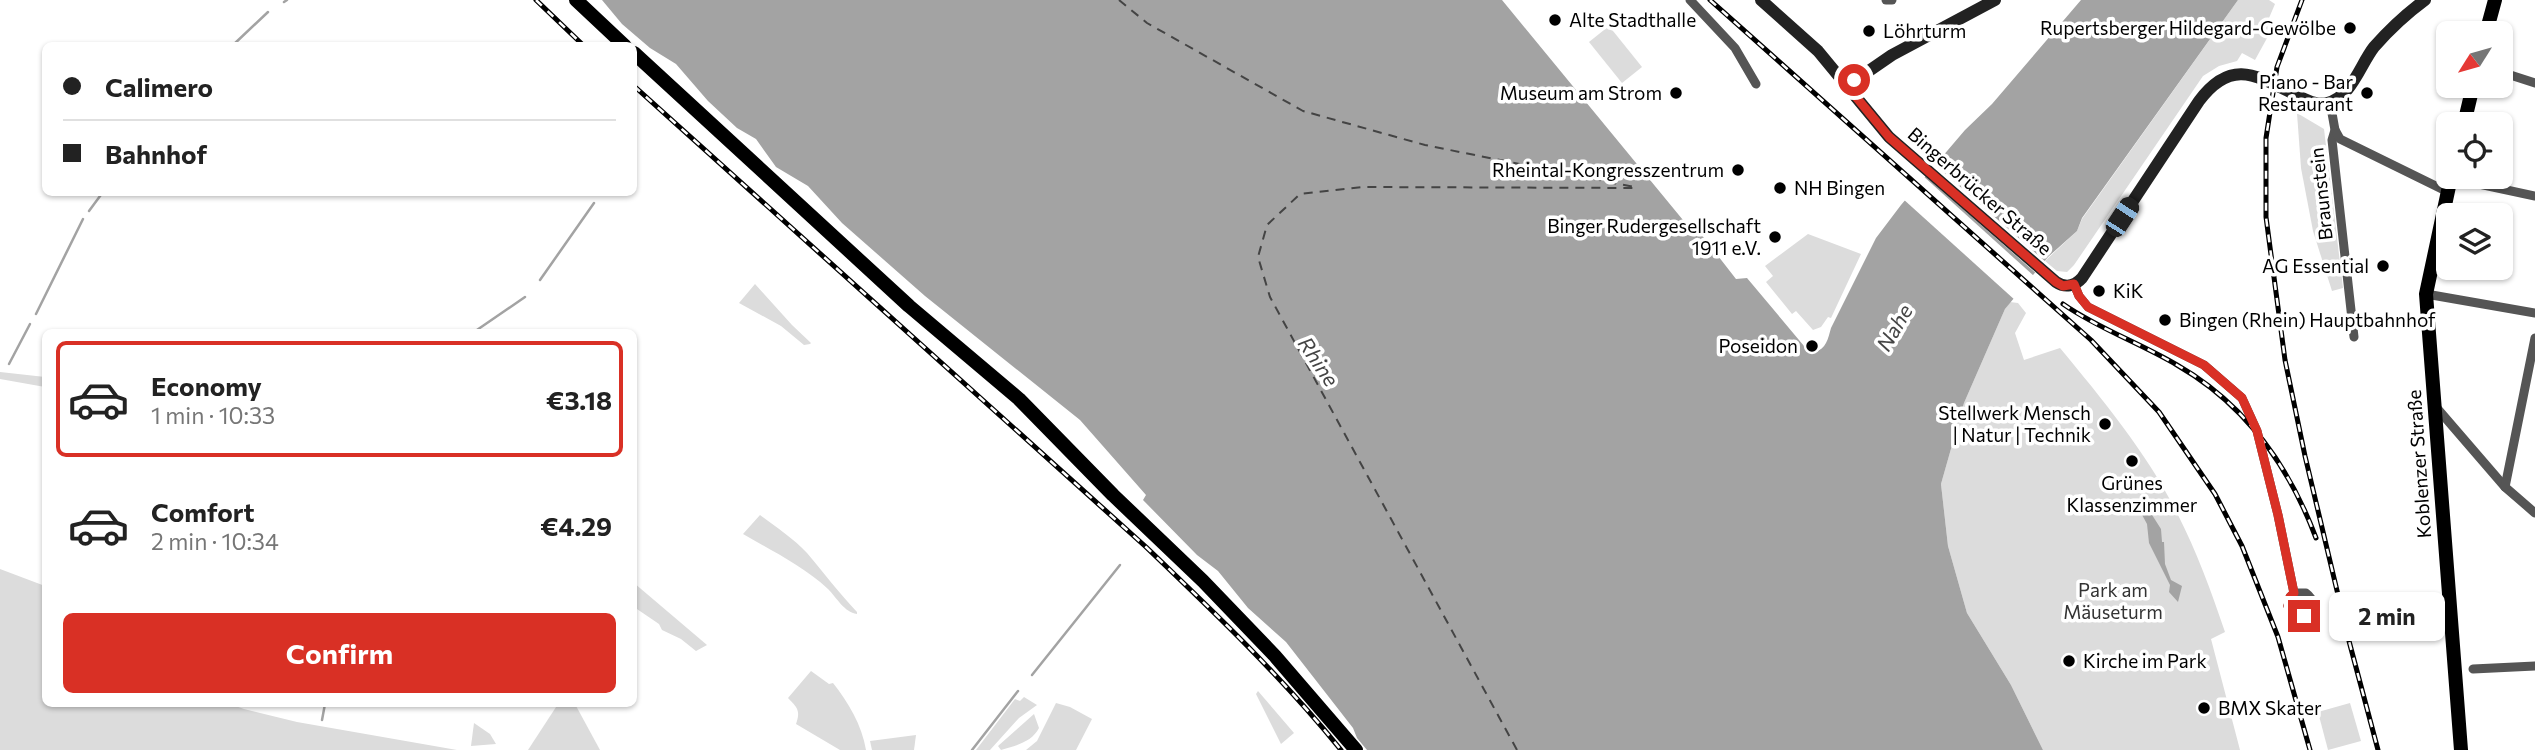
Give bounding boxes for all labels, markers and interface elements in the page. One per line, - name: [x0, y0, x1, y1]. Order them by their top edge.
- place label: Alte Stadthalle: [1569, 8, 1696, 31]
- marker: Alte Stadthalle: [1547, 12, 1563, 28]
- place label: Rupertsberger Hildegard-Gewölbe: [2040, 16, 2336, 39]
- place label: Löhrturm: [1883, 19, 1966, 42]
- marker: Rupertsberger Hildegard-Gewölbe: [2342, 20, 2358, 36]
- north arrow: [2436, 21, 2513, 98]
- map controls: [2436, 21, 2513, 280]
- marker: Löhrturm: [1861, 23, 1877, 39]
- route start: [1838, 64, 1870, 96]
- place label: Piano - Bar Restaurant: [2258, 70, 2353, 115]
- text: Calimero: [105, 71, 213, 102]
- place label: Museum am Strom: [1500, 81, 1662, 104]
- marker: Museum am Strom: [1668, 85, 1684, 101]
- marker: Piano - Bar Restaurant: [2359, 85, 2375, 101]
- button: locate: [2436, 112, 2513, 189]
- street label: Bingerbrücker Straße: [1904, 122, 2057, 259]
- text: Bahnhof: [105, 138, 207, 169]
- street label: Braunstein: [2304, 147, 2337, 242]
- place label: Rheintal-Kongresszentrum: [1492, 158, 1724, 181]
- marker: Rheintal-Kongresszentrum: [1730, 162, 1746, 178]
- place label: NH Bingen: [1794, 176, 1885, 199]
- marker: NH Bingen: [1772, 180, 1788, 196]
- car: [2102, 194, 2143, 240]
- button: layers: [2436, 203, 2513, 280]
- place label: Binger Rudergesellschaft 1911 e.V.: [1547, 214, 1761, 259]
- marker: Binger Rudergesellschaft 1911 e.V.: [1767, 229, 1783, 245]
- place label: AG Essential: [2262, 254, 2369, 277]
- marker: AG Essential: [2375, 258, 2391, 274]
- place label: KiK: [2113, 279, 2144, 302]
- marker: KiK: [2091, 283, 2107, 299]
- water label: Nahe: [1870, 299, 1917, 355]
- place label: Bingen (Rhein) Hauptbahnhof: [2179, 308, 2436, 331]
- marker: Bingen (Rhein) Hauptbahnhof: [2157, 312, 2173, 328]
- water label: Rhine: [1294, 332, 1345, 391]
- place label: Poseidon: [1718, 334, 1798, 357]
- marker: Poseidon: [1804, 338, 1820, 354]
- icon: car: [67, 368, 130, 431]
- text: Economy: [151, 370, 262, 401]
- text: €3.18: [546, 384, 612, 415]
- street label: Koblenzer Straße: [2402, 389, 2435, 539]
- text: 1 min · 10:33: [151, 401, 275, 429]
- place label: Stellwerk Mensch | Natur | Technik: [1938, 401, 2091, 446]
- marker: Stellwerk Mensch | Natur | Technik: [2097, 416, 2113, 432]
- marker: Grünes Klassenzimmer: [2124, 453, 2140, 469]
- place label: Grünes Klassenzimmer: [2067, 471, 2198, 516]
- icon: car: [67, 494, 130, 557]
- text: Comfort: [151, 496, 254, 527]
- text: €4.29: [540, 510, 612, 541]
- text: 2 min · 10:34: [151, 527, 279, 555]
- park label: Park am Mäuseturm: [2063, 578, 2163, 623]
- callout: 2 min: [2328, 592, 2444, 640]
- route end: [2288, 600, 2320, 632]
- text: 2 min: [2358, 602, 2416, 630]
- button: Confirm: [63, 613, 616, 693]
- place label: Kirche im Park: [2083, 649, 2207, 672]
- marker: Kirche im Park: [2061, 653, 2077, 669]
- place label: BMX Skater: [2218, 696, 2322, 719]
- marker: BMX Skater: [2196, 700, 2212, 716]

